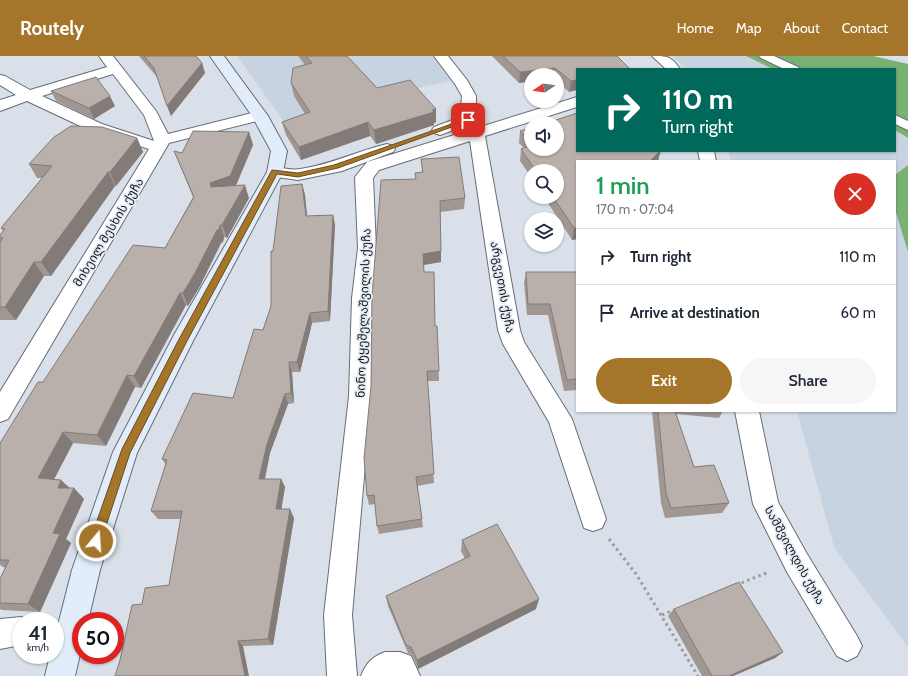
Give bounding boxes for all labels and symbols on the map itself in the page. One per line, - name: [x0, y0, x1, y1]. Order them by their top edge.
- north arrow: [524, 68, 564, 108]
- pin: [451, 103, 485, 137]
- street label: მიხეილ მესხის ქუჩა: [70, 175, 147, 290]
- street label: ნინო ტყეშელაშვილის ქუჩა: [353, 228, 374, 398]
- street label: არგვეთის ქუჩა: [488, 240, 518, 334]
- street label: სამშვილდის ქუჩა: [761, 503, 828, 607]
- position arrow: [75, 520, 117, 562]
- speed limit sign: 50: [72, 612, 124, 664]

